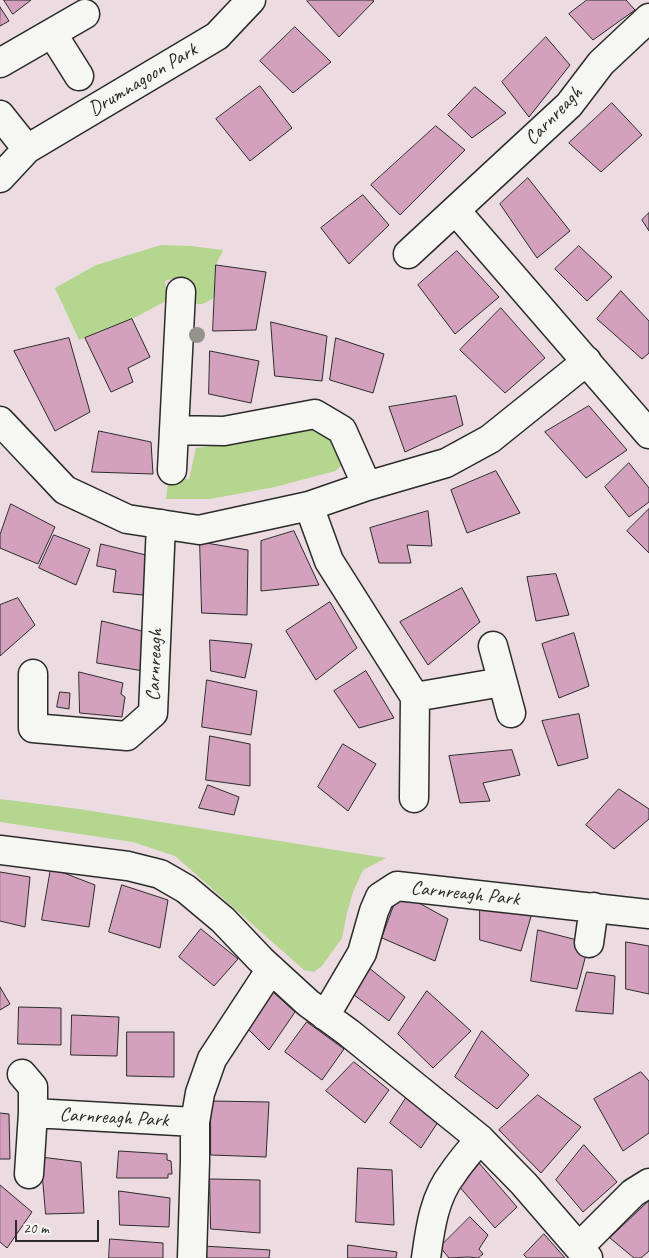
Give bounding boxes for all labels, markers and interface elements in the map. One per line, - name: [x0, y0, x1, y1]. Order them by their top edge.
- street label: Drumnagoon Park: [84, 38, 202, 122]
- street label: Carnreagh: [520, 82, 588, 150]
- street label: Carnreagh: [142, 628, 168, 702]
- street label: Carnreagh Park: [410, 876, 520, 912]
- street label: Carnreagh Park: [59, 1103, 169, 1133]
- scale bar: [18, 1210, 101, 1242]
- text: 20 m: [23, 1219, 49, 1238]

